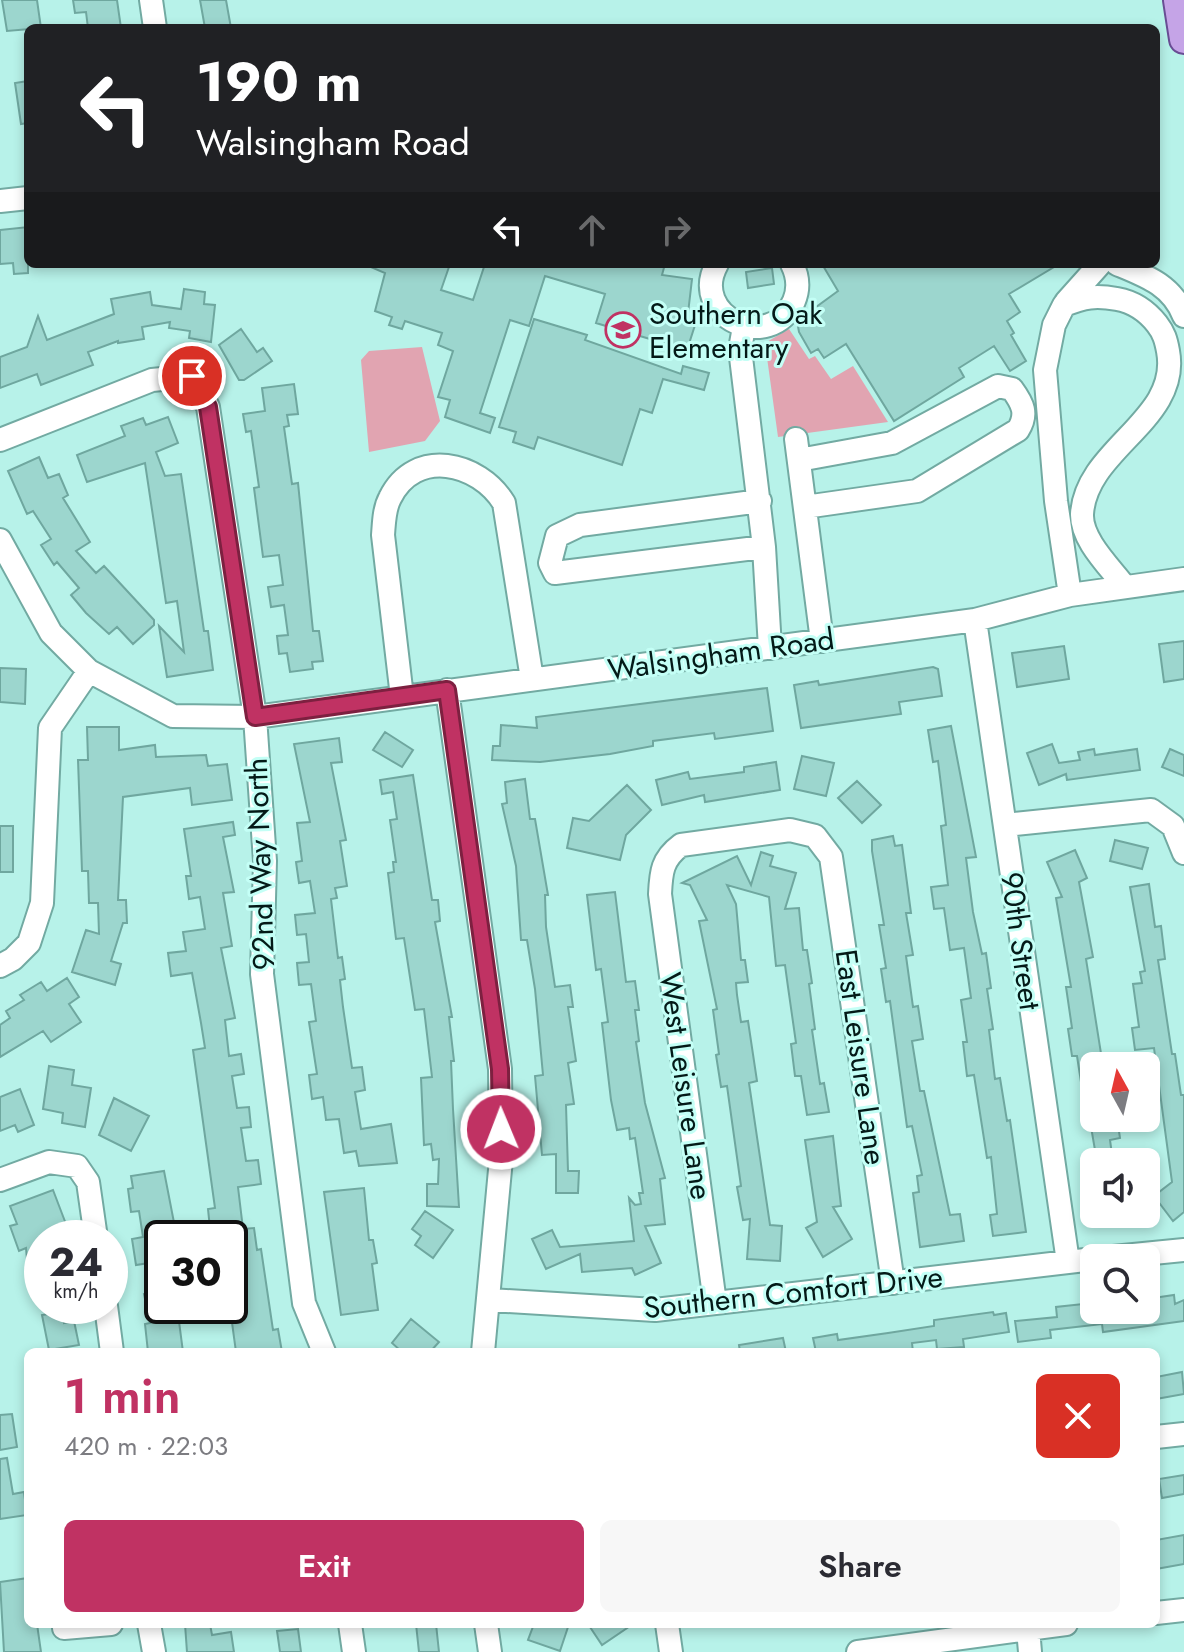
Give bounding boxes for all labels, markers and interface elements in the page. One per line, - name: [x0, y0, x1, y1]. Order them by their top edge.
- text: 190 m: [196, 41, 362, 122]
- icon: left: [64, 56, 168, 160]
- text: Walsingham Road: [196, 116, 470, 168]
- icon: left: [486, 208, 530, 252]
- icon: ahead: [570, 208, 614, 252]
- icon: right: [654, 208, 698, 252]
- place label: Southern Oak Elementary: [649, 292, 823, 369]
- school or university icon: Southern Oak Elementary: [604, 311, 642, 349]
- pin: [158, 342, 226, 410]
- icon: arrive: [170, 354, 214, 398]
- street label: Walsingham Road: [605, 617, 837, 691]
- street label: 92nd Way North: [235, 757, 285, 971]
- street label: 90th Street: [990, 869, 1052, 1014]
- street label: East Leisure Lane: [825, 946, 897, 1168]
- street label: West Leisure Lane: [649, 970, 723, 1202]
- north arrow: [1080, 1052, 1160, 1132]
- map controls: [1080, 1052, 1160, 1324]
- position arrow: [459, 1087, 543, 1171]
- button: sound: [1080, 1148, 1160, 1228]
- speed limit sign: 30: [144, 1220, 248, 1324]
- text: 24: [49, 1233, 103, 1291]
- button: search: [1080, 1244, 1160, 1324]
- street label: Southern Comfort Drive: [641, 1255, 945, 1329]
- text: km/h: [53, 1277, 99, 1306]
- text: 1 min: [64, 1362, 181, 1431]
- button: close: [1036, 1374, 1120, 1458]
- text: 420 m · 22:03: [64, 1427, 228, 1465]
- button: Exit: [64, 1520, 584, 1612]
- button: Share: [600, 1520, 1120, 1612]

